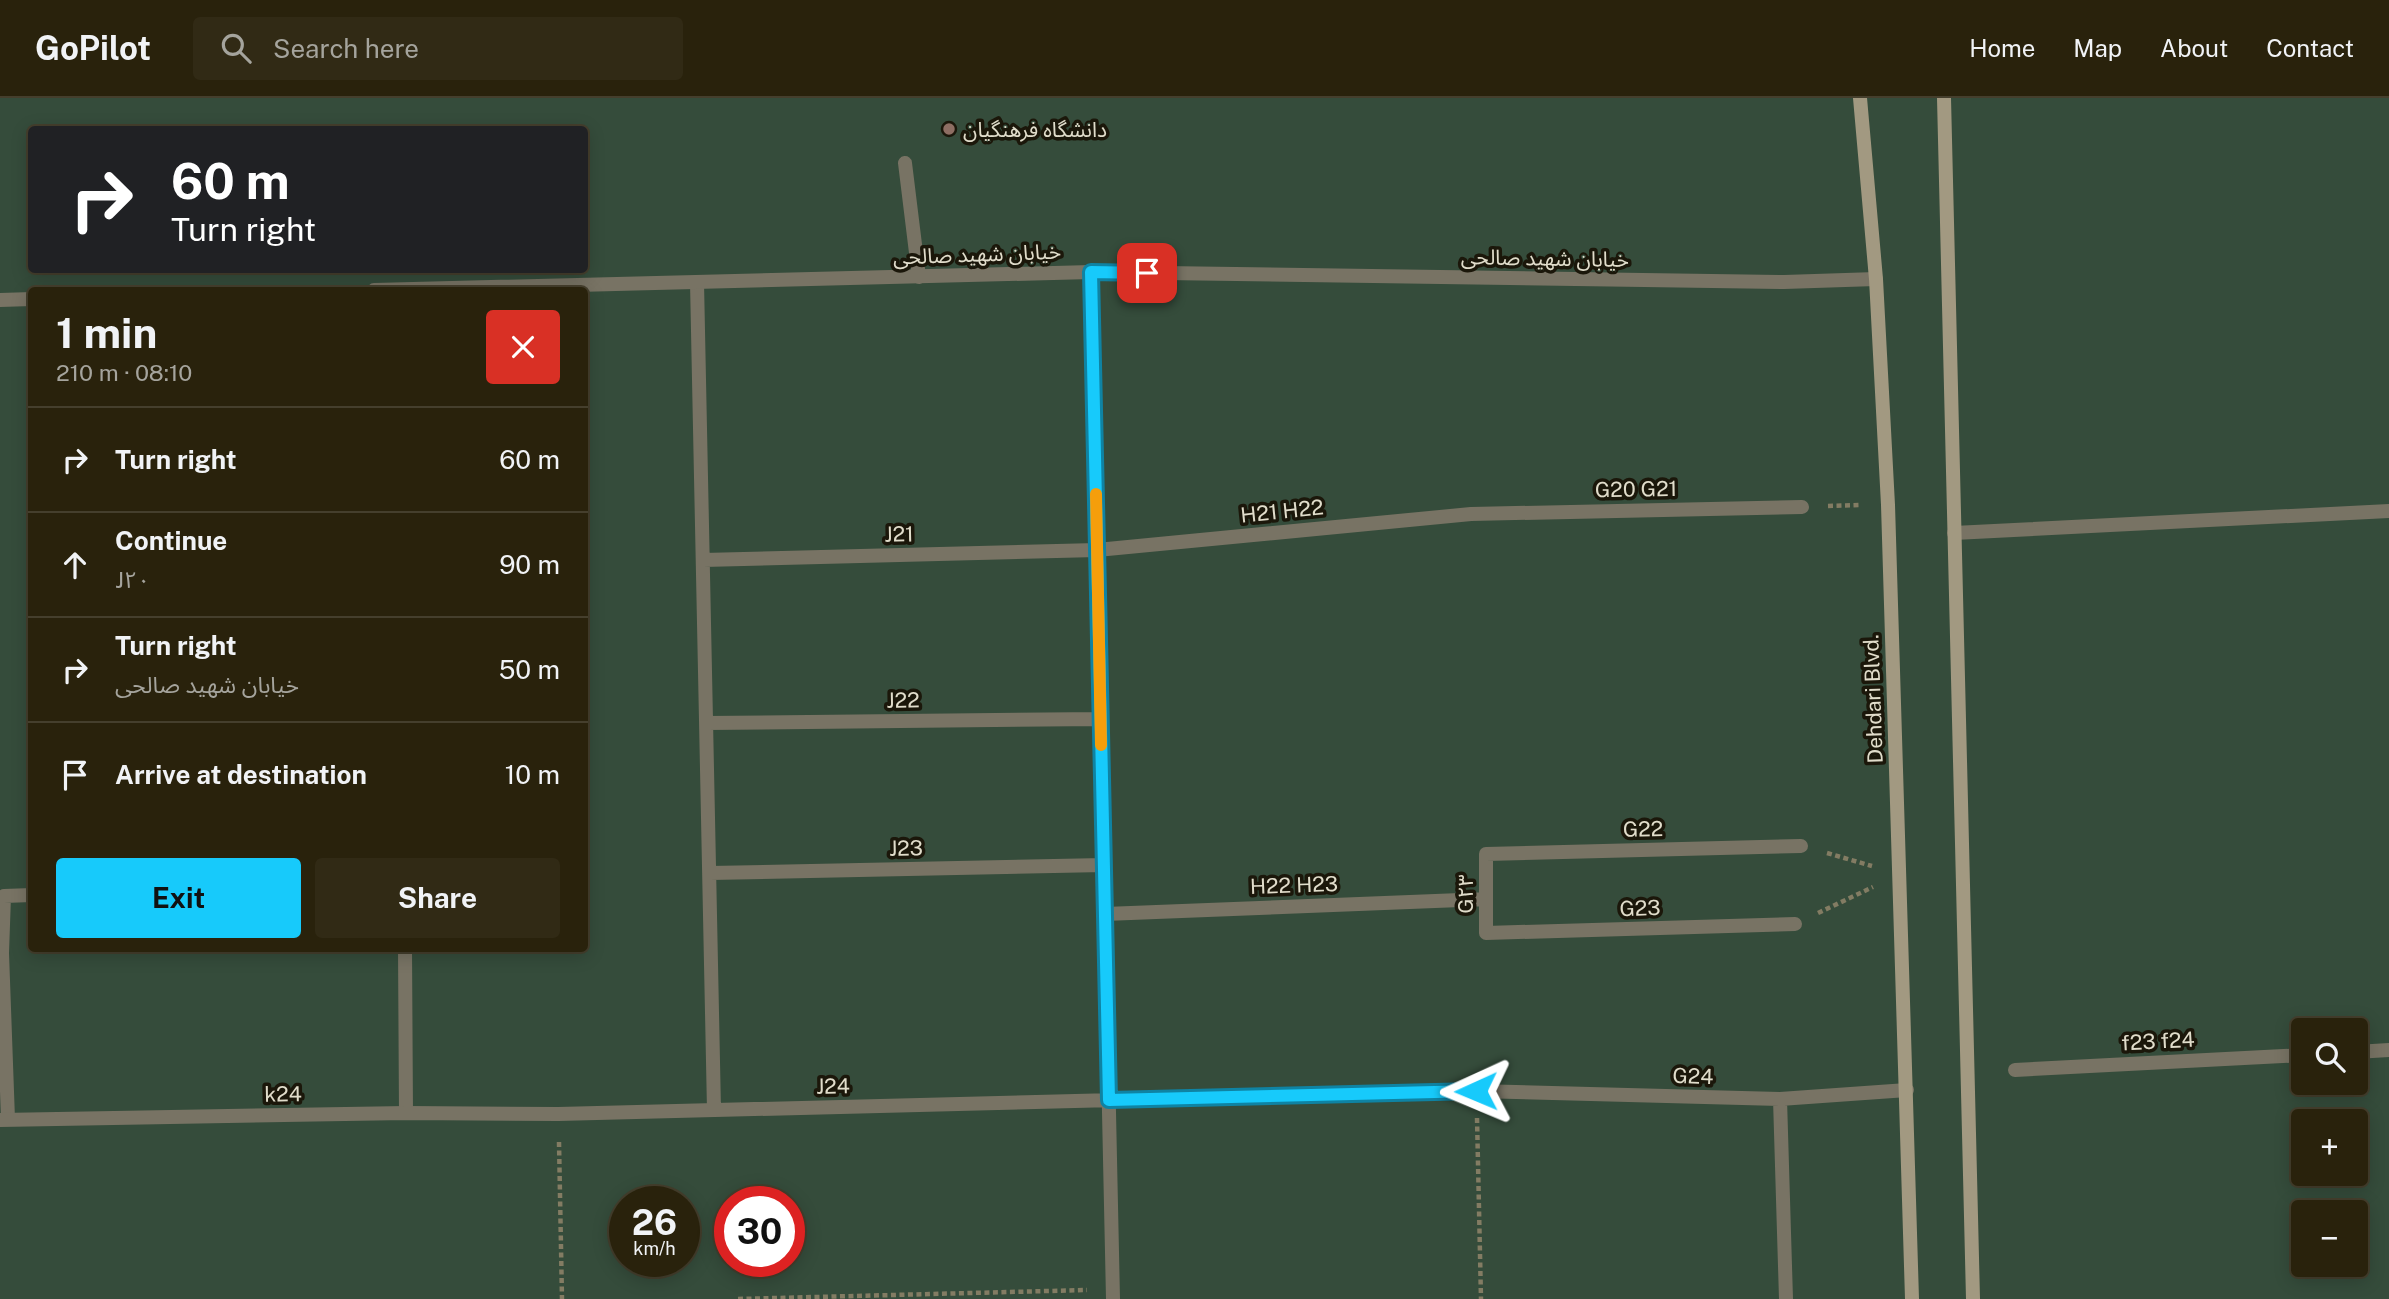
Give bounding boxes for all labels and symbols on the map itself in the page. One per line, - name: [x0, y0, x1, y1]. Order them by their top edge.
- place label: دانشگاه فرهنگیان: [963, 117, 1107, 142]
- marker: دانشگاه فرهنگیان: [941, 121, 957, 137]
- street label: خیابان شهید صالحی: [893, 239, 1061, 269]
- pin: [1117, 243, 1177, 303]
- street label: خیابان شهید صالحی: [1461, 244, 1629, 272]
- street label: G20 G21: [1595, 476, 1677, 502]
- street label: H21 H22: [1239, 494, 1325, 528]
- street label: J21: [884, 521, 914, 547]
- street label: Dehdari Blvd.: [1858, 634, 1888, 764]
- street label: J22: [886, 687, 920, 713]
- street label: G22: [1623, 816, 1663, 842]
- street label: J23: [889, 835, 923, 861]
- street label: H22 H23: [1250, 871, 1338, 899]
- street label: G۲۳: [1453, 874, 1478, 914]
- street label: G23: [1619, 895, 1661, 921]
- street label: f23 f24: [2121, 1027, 2195, 1055]
- position arrow: [1439, 1054, 1513, 1128]
- street label: G24: [1672, 1063, 1714, 1089]
- street label: J24: [816, 1073, 850, 1099]
- street label: k24: [264, 1081, 302, 1107]
- speed limit sign: 30: [714, 1186, 805, 1277]

